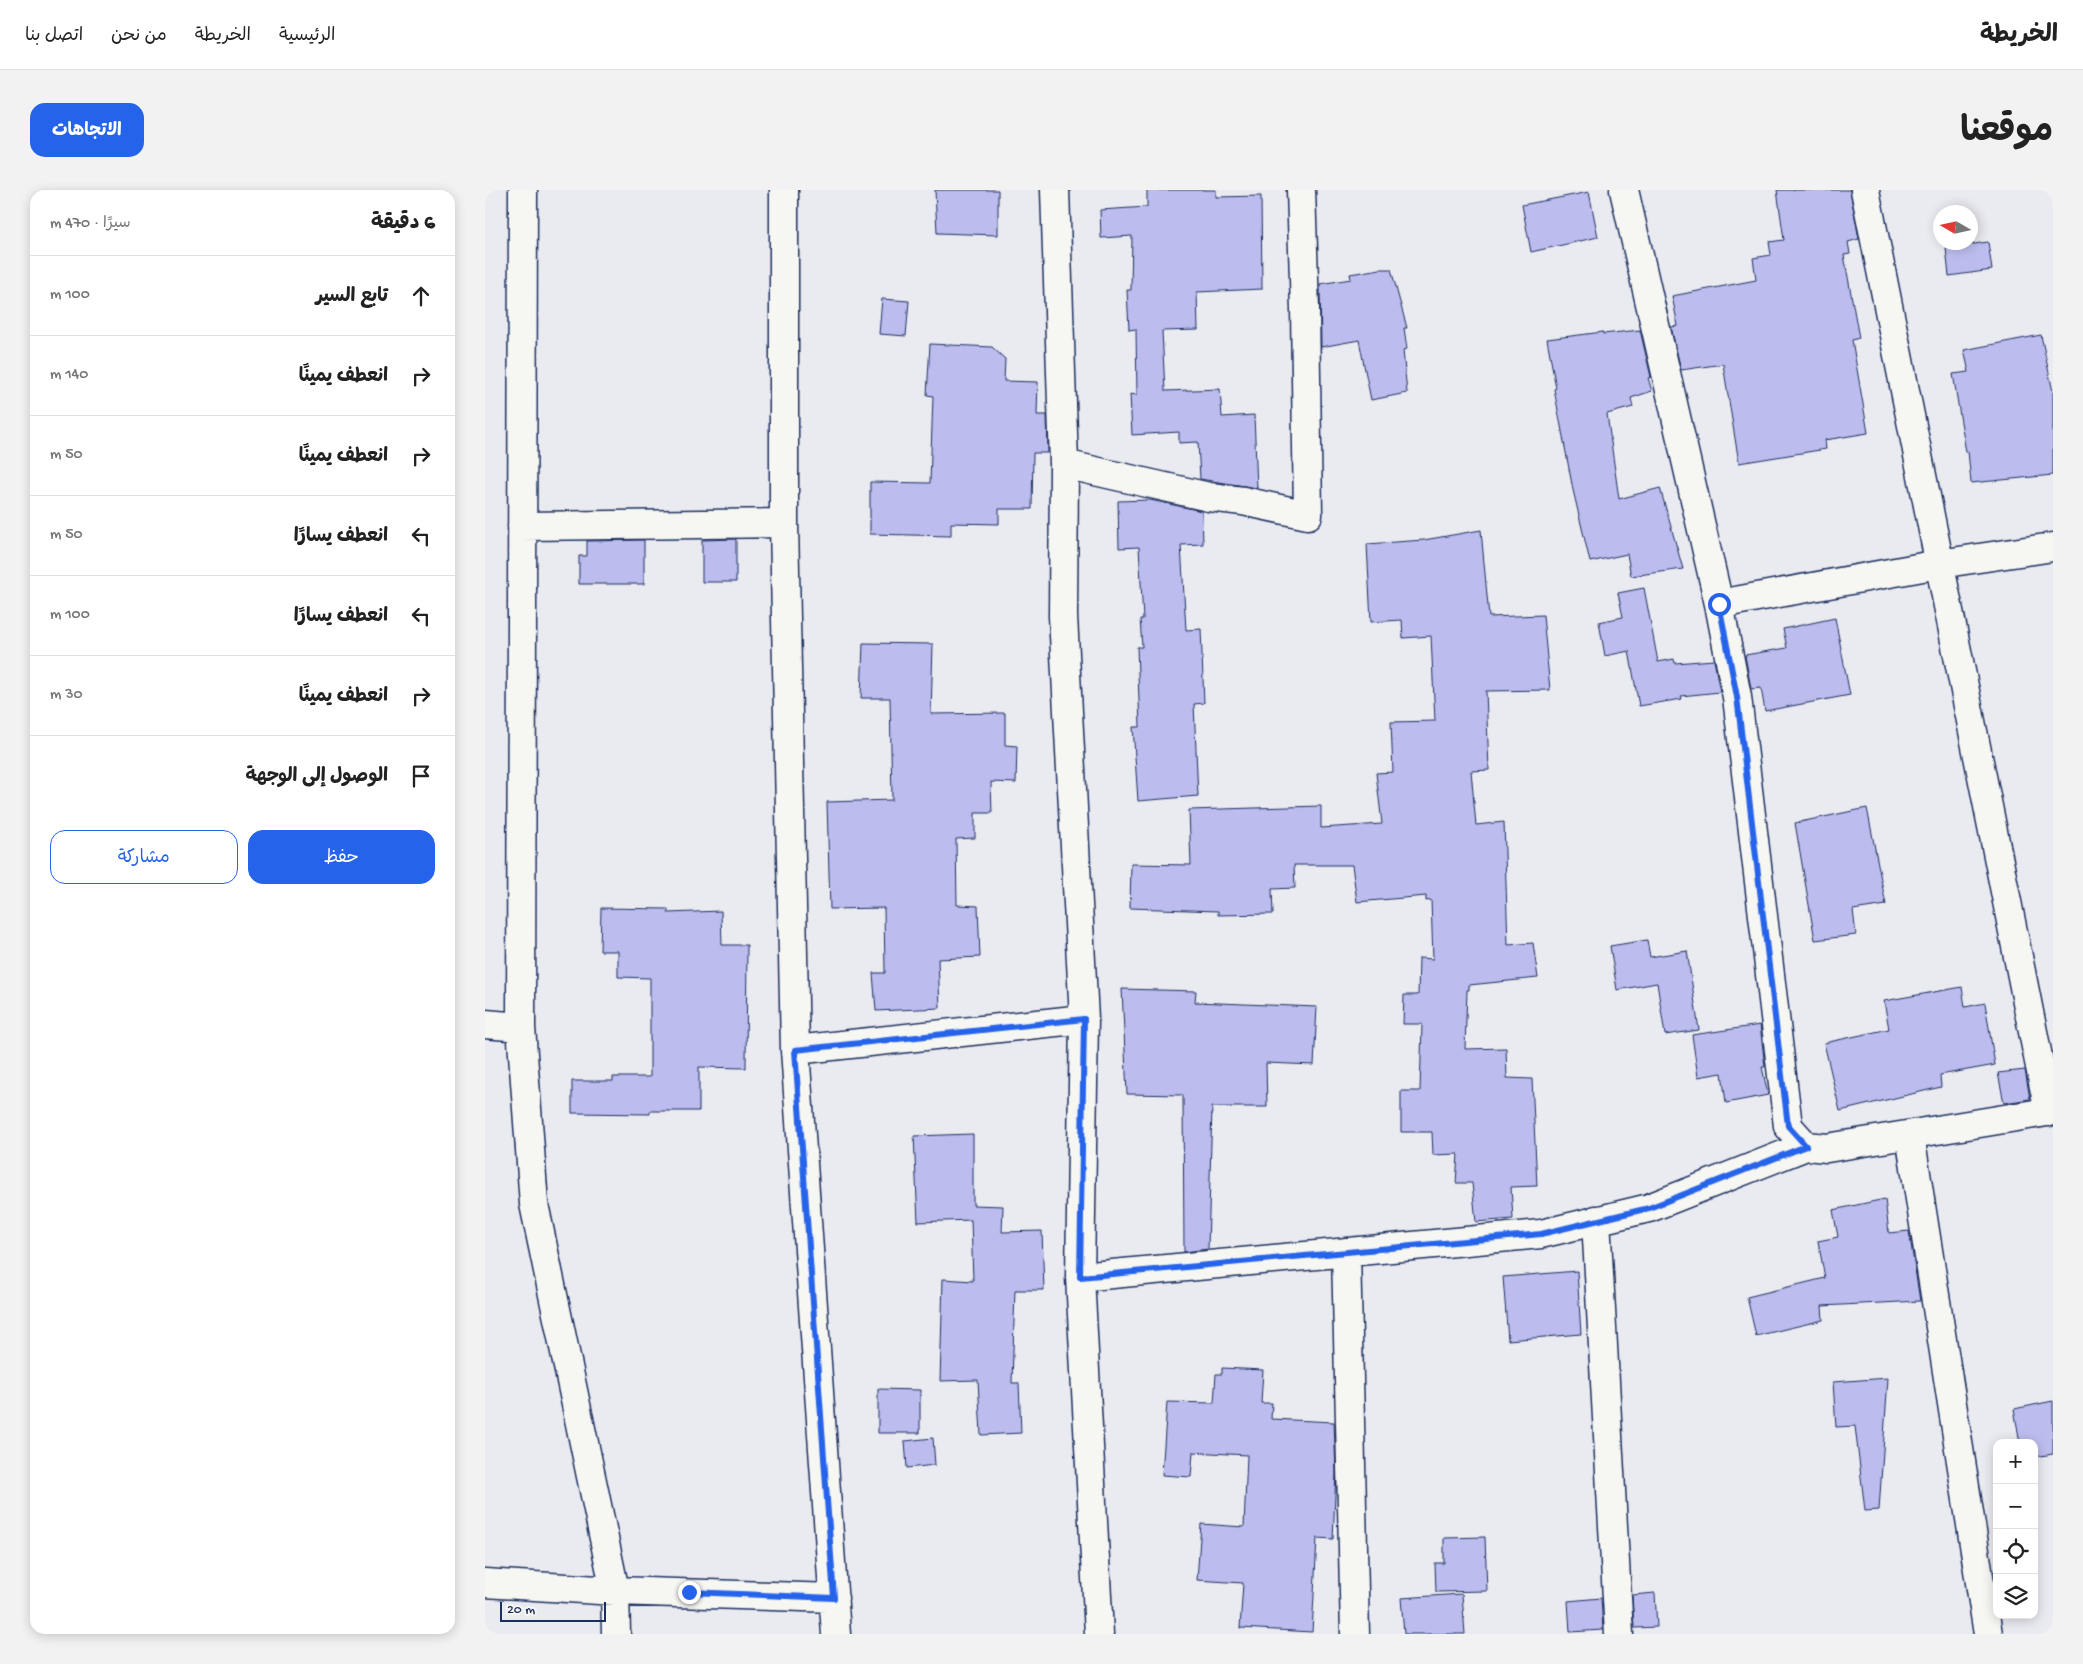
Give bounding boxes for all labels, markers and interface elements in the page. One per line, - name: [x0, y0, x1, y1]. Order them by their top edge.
- text: الخريطة: [1980, 22, 2058, 51]
- text: اتصل بنا: [25, 26, 83, 47]
- text: من نحن: [111, 26, 167, 47]
- text: الخريطة: [195, 26, 251, 47]
- text: الرئيسية: [279, 26, 335, 47]
- button: الاتجاهات: [30, 103, 144, 157]
- text: موقعنا: [1960, 113, 2053, 154]
- north arrow: [1933, 205, 1978, 250]
- text: 6 دقيقة: [371, 212, 435, 237]
- text: سيرًا · 470 m: [50, 215, 131, 234]
- icon: ahead: [407, 282, 435, 310]
- text: 100 m: [50, 286, 90, 305]
- text: تابع السير: [316, 286, 388, 309]
- icon: right: [407, 362, 435, 390]
- text: 140 m: [50, 366, 88, 385]
- text: انعطف يمينًا: [299, 366, 388, 389]
- icon: right: [407, 442, 435, 470]
- text: 50 m: [50, 446, 83, 465]
- text: انعطف يمينًا: [299, 446, 388, 469]
- icon: left: [407, 522, 435, 550]
- text: 50 m: [50, 526, 83, 545]
- text: انعطف يسارًا: [294, 526, 388, 549]
- route start: [1708, 593, 1731, 616]
- icon: left: [407, 602, 435, 630]
- text: 100 m: [50, 606, 90, 625]
- text: انعطف يسارًا: [294, 606, 388, 629]
- icon: right: [407, 682, 435, 710]
- text: 30 m: [50, 686, 83, 705]
- text: انعطف يمينًا: [299, 686, 388, 709]
- icon: arrive: [407, 762, 435, 790]
- text: الوصول إلى الوجهة: [245, 766, 388, 789]
- button: مشاركة: [50, 830, 238, 884]
- button: حفظ: [248, 830, 435, 884]
- map controls: [1993, 1439, 2038, 1619]
- button: +: [1993, 1439, 2038, 1484]
- button: −: [1993, 1484, 2038, 1529]
- button: locate: [1993, 1529, 2038, 1574]
- button: layers: [1993, 1574, 2038, 1619]
- route end: [678, 1581, 701, 1604]
- scale bar: [500, 1599, 606, 1622]
- text: 20 m: [507, 1602, 535, 1619]

